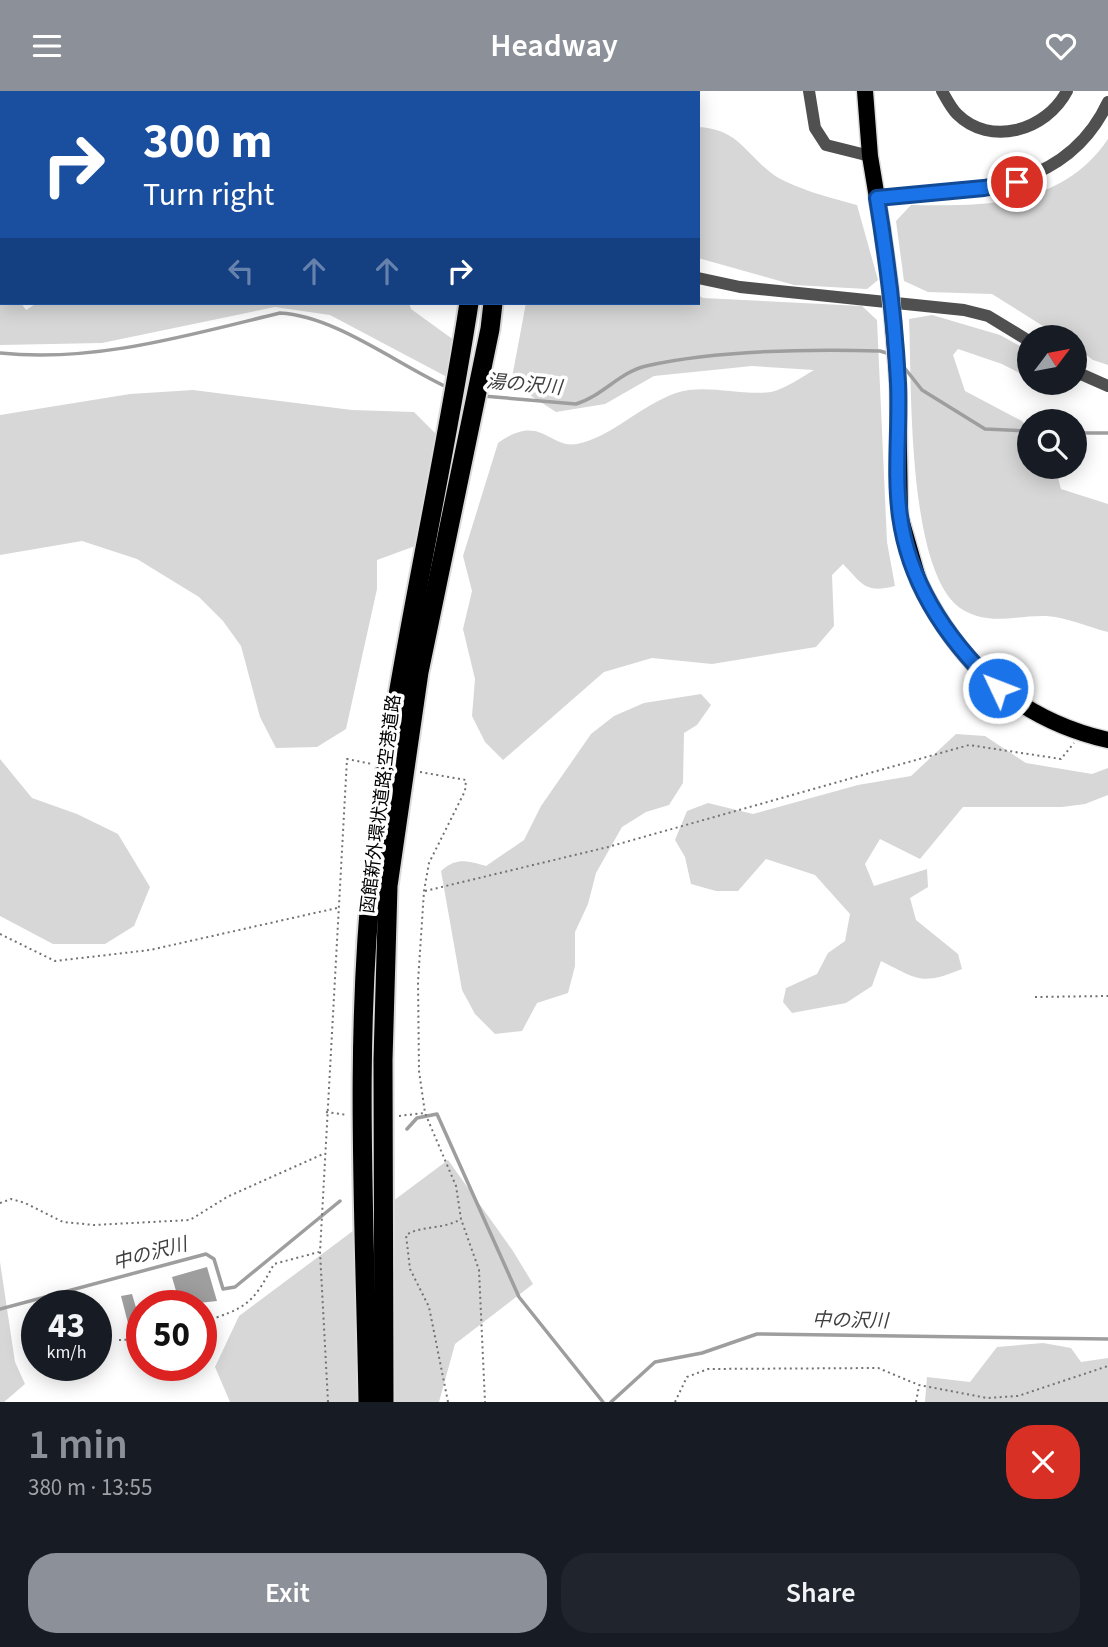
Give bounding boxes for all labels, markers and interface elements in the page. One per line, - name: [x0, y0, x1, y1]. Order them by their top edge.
- text: Headway: [490, 23, 618, 69]
- icon: menu: [28, 27, 66, 65]
- icon: heart: [1042, 27, 1080, 65]
- text: 300 m: [143, 107, 272, 177]
- icon: right: [28, 119, 119, 210]
- pin: [987, 152, 1047, 212]
- icon: arrive: [998, 163, 1036, 201]
- text: Turn right: [143, 172, 274, 218]
- icon: left: [222, 252, 260, 290]
- icon: ahead: [295, 252, 333, 290]
- icon: ahead: [368, 252, 406, 290]
- icon: right: [441, 252, 479, 290]
- north arrow: [1017, 325, 1087, 395]
- map controls: [1017, 325, 1087, 479]
- water label: 湯の沢川: [485, 368, 565, 402]
- button: search: [1017, 409, 1087, 479]
- position arrow: [961, 651, 1035, 725]
- street label: 函館新外環状道路;空港道路: [355, 693, 407, 915]
- water label: 中の沢川: [110, 1231, 192, 1277]
- speed limit sign: 50: [126, 1290, 217, 1381]
- text: 43: [48, 1301, 85, 1351]
- water label: 中の沢川: [812, 1307, 890, 1335]
- text: km/h: [47, 1340, 86, 1365]
- text: 1 min: [28, 1415, 128, 1475]
- button: close: [1006, 1425, 1080, 1499]
- text: 380 m · 13:55: [28, 1471, 152, 1504]
- button: Exit: [28, 1553, 547, 1633]
- button: Share: [561, 1553, 1080, 1633]

